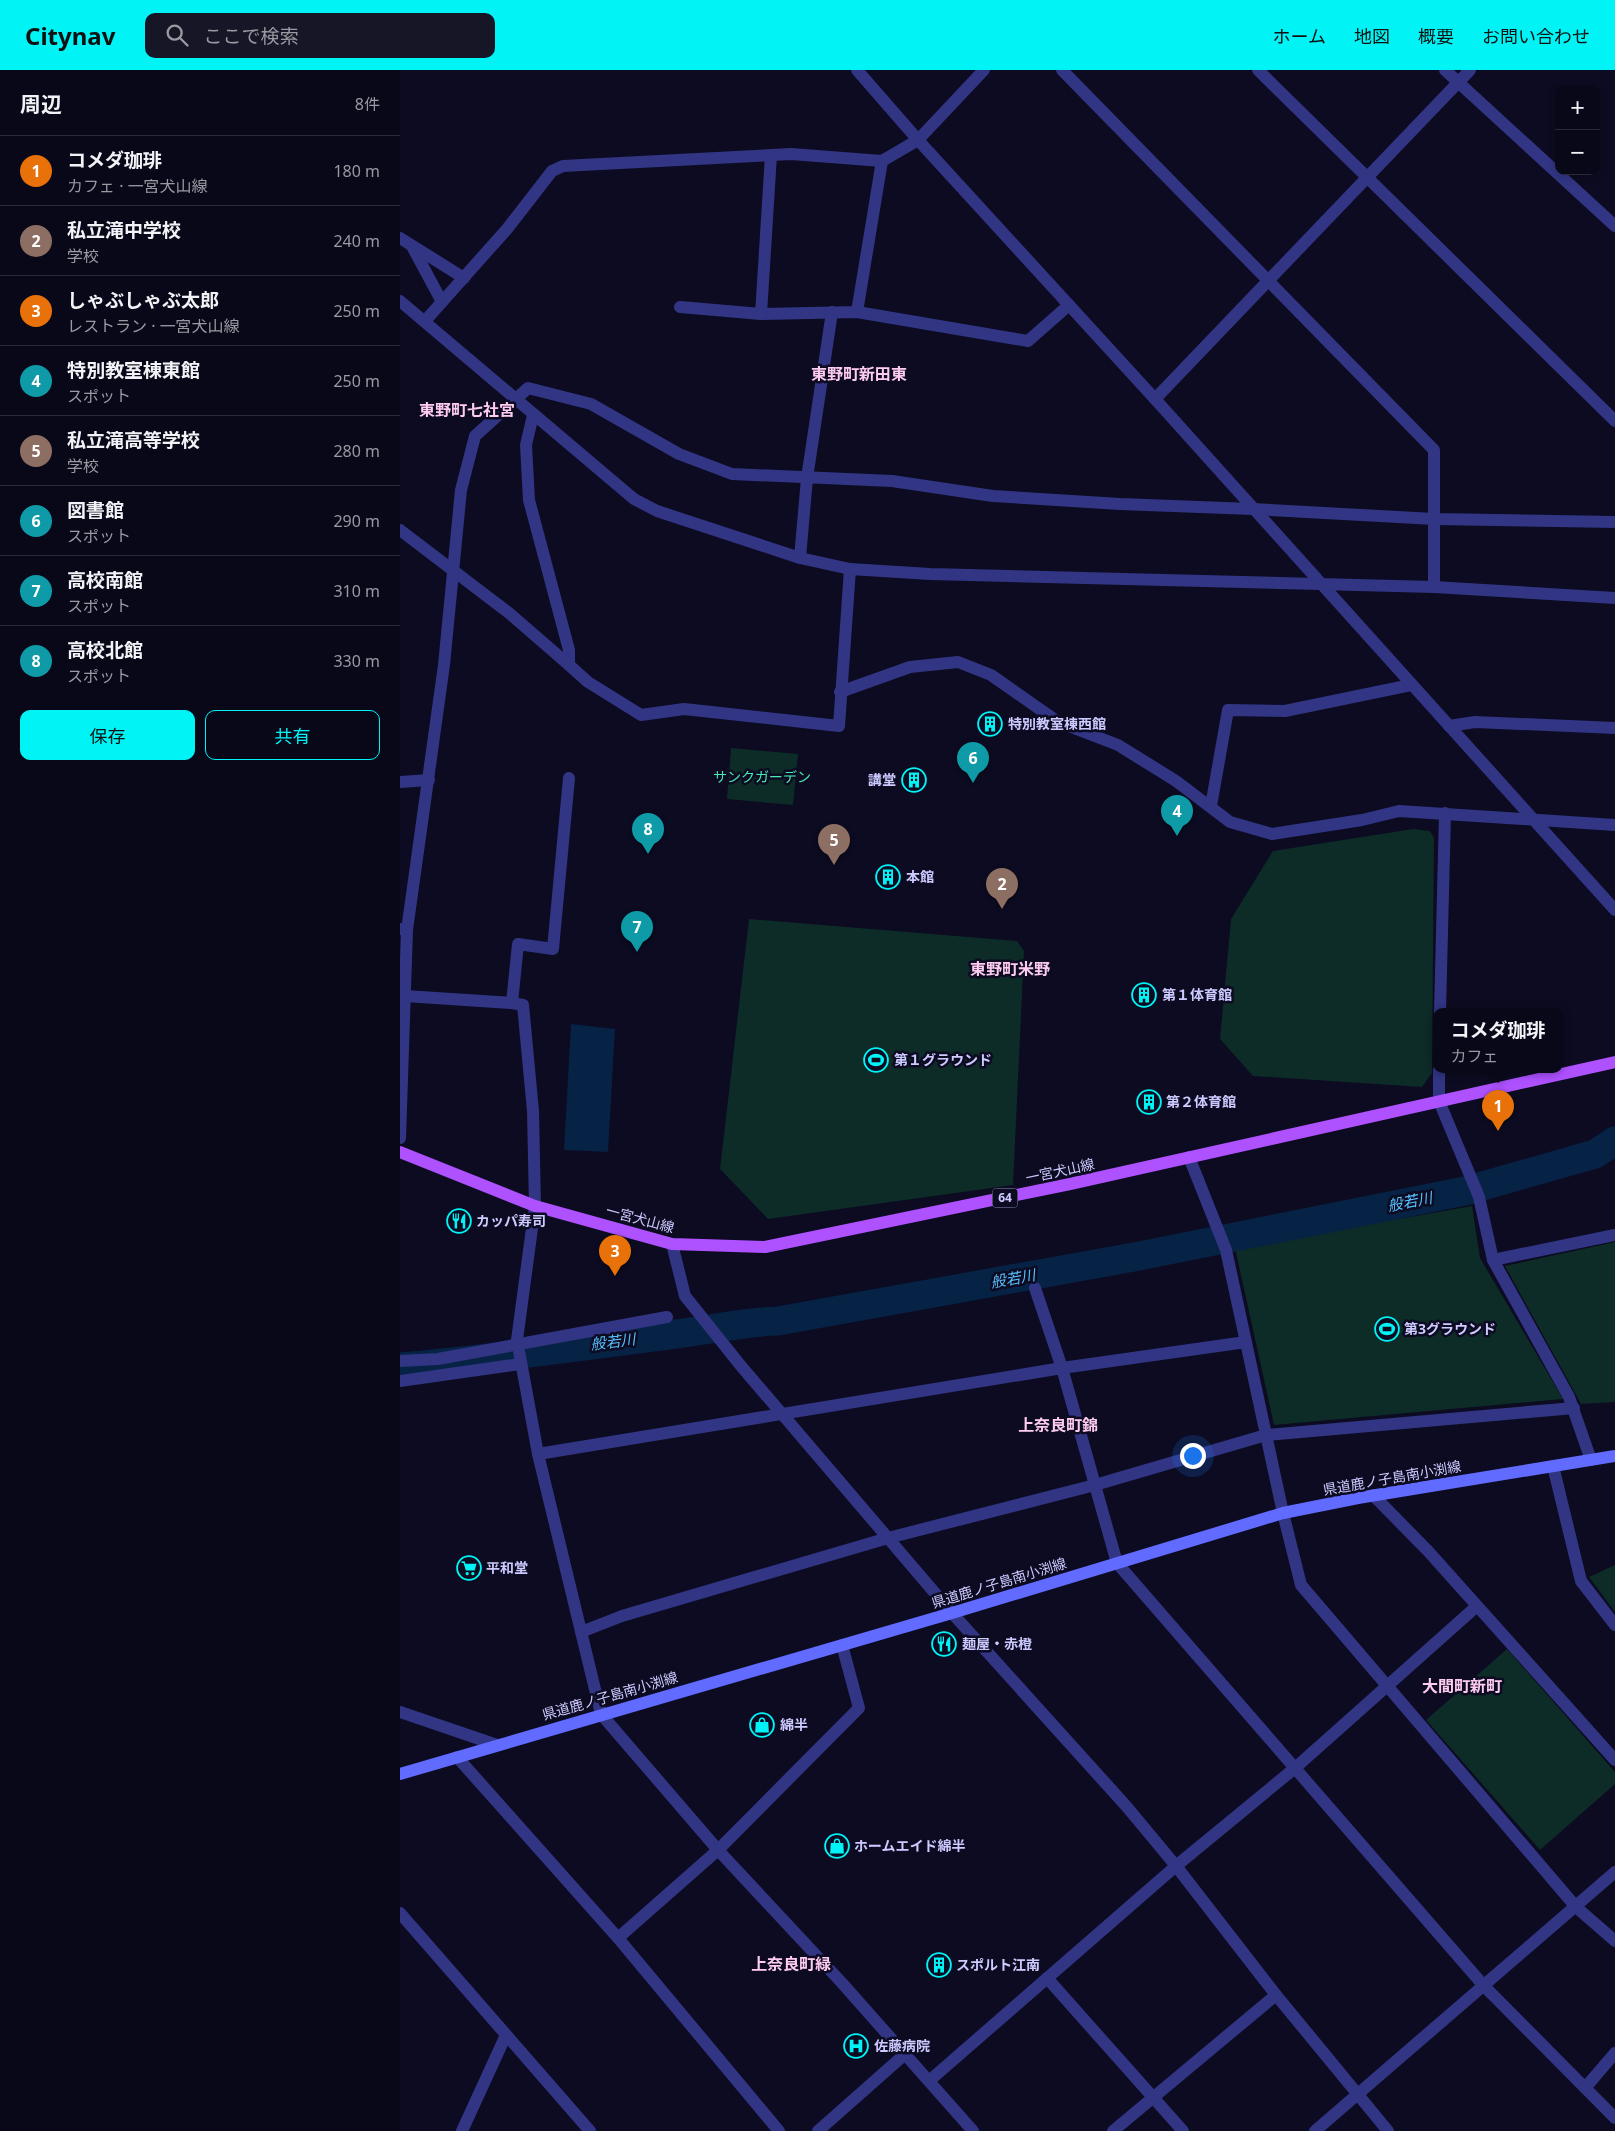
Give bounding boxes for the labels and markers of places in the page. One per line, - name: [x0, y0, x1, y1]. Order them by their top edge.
- building icon: 特別教室棟西館: [977, 711, 1003, 737]
- place label: 特別教室棟西館: [1008, 714, 1106, 733]
- pin: 6: [957, 742, 989, 783]
- building icon: 講堂: [901, 767, 927, 793]
- place label: 講堂: [868, 770, 896, 789]
- pin: 4: [1161, 795, 1193, 836]
- pin: 8: [632, 813, 664, 854]
- pin: 5: [818, 824, 850, 865]
- building icon: 本館: [875, 864, 901, 890]
- place label: 本館: [906, 867, 934, 886]
- pin: 2: [986, 868, 1018, 909]
- pin: 7: [621, 911, 653, 952]
- building icon: 第１体育館: [1131, 982, 1157, 1008]
- place label: 第１体育館: [1162, 985, 1232, 1004]
- sports icon: 第１グラウンド: [863, 1047, 889, 1073]
- place label: 第１グラウンド: [894, 1050, 992, 1069]
- building icon: 第２体育館: [1136, 1089, 1162, 1115]
- pin: 1: [1482, 1090, 1514, 1131]
- place label: 第２体育館: [1166, 1092, 1236, 1111]
- restaurant icon: カッパ寿司: [446, 1208, 472, 1234]
- place label: カッパ寿司: [476, 1211, 546, 1230]
- pin: 3: [599, 1235, 631, 1276]
- sports icon: 第3グラウンド: [1374, 1316, 1400, 1342]
- place label: 第3グラウンド: [1404, 1319, 1496, 1338]
- supermarket icon: 平和堂: [456, 1555, 482, 1581]
- place label: 平和堂: [486, 1558, 528, 1577]
- restaurant icon: 麺屋・赤橙: [931, 1631, 957, 1657]
- place label: 麺屋・赤橙: [962, 1634, 1032, 1653]
- shop icon: 綿半: [749, 1712, 775, 1738]
- place label: 綿半: [780, 1715, 808, 1734]
- shop icon: ホームエイド綿半: [824, 1833, 850, 1859]
- place label: ホームエイド綿半: [854, 1836, 966, 1855]
- building icon: スポルト江南: [926, 1952, 952, 1978]
- place label: スポルト江南: [956, 1955, 1040, 1974]
- hospital icon: 佐藤病院: [843, 2033, 869, 2059]
- place label: 佐藤病院: [874, 2036, 930, 2055]

